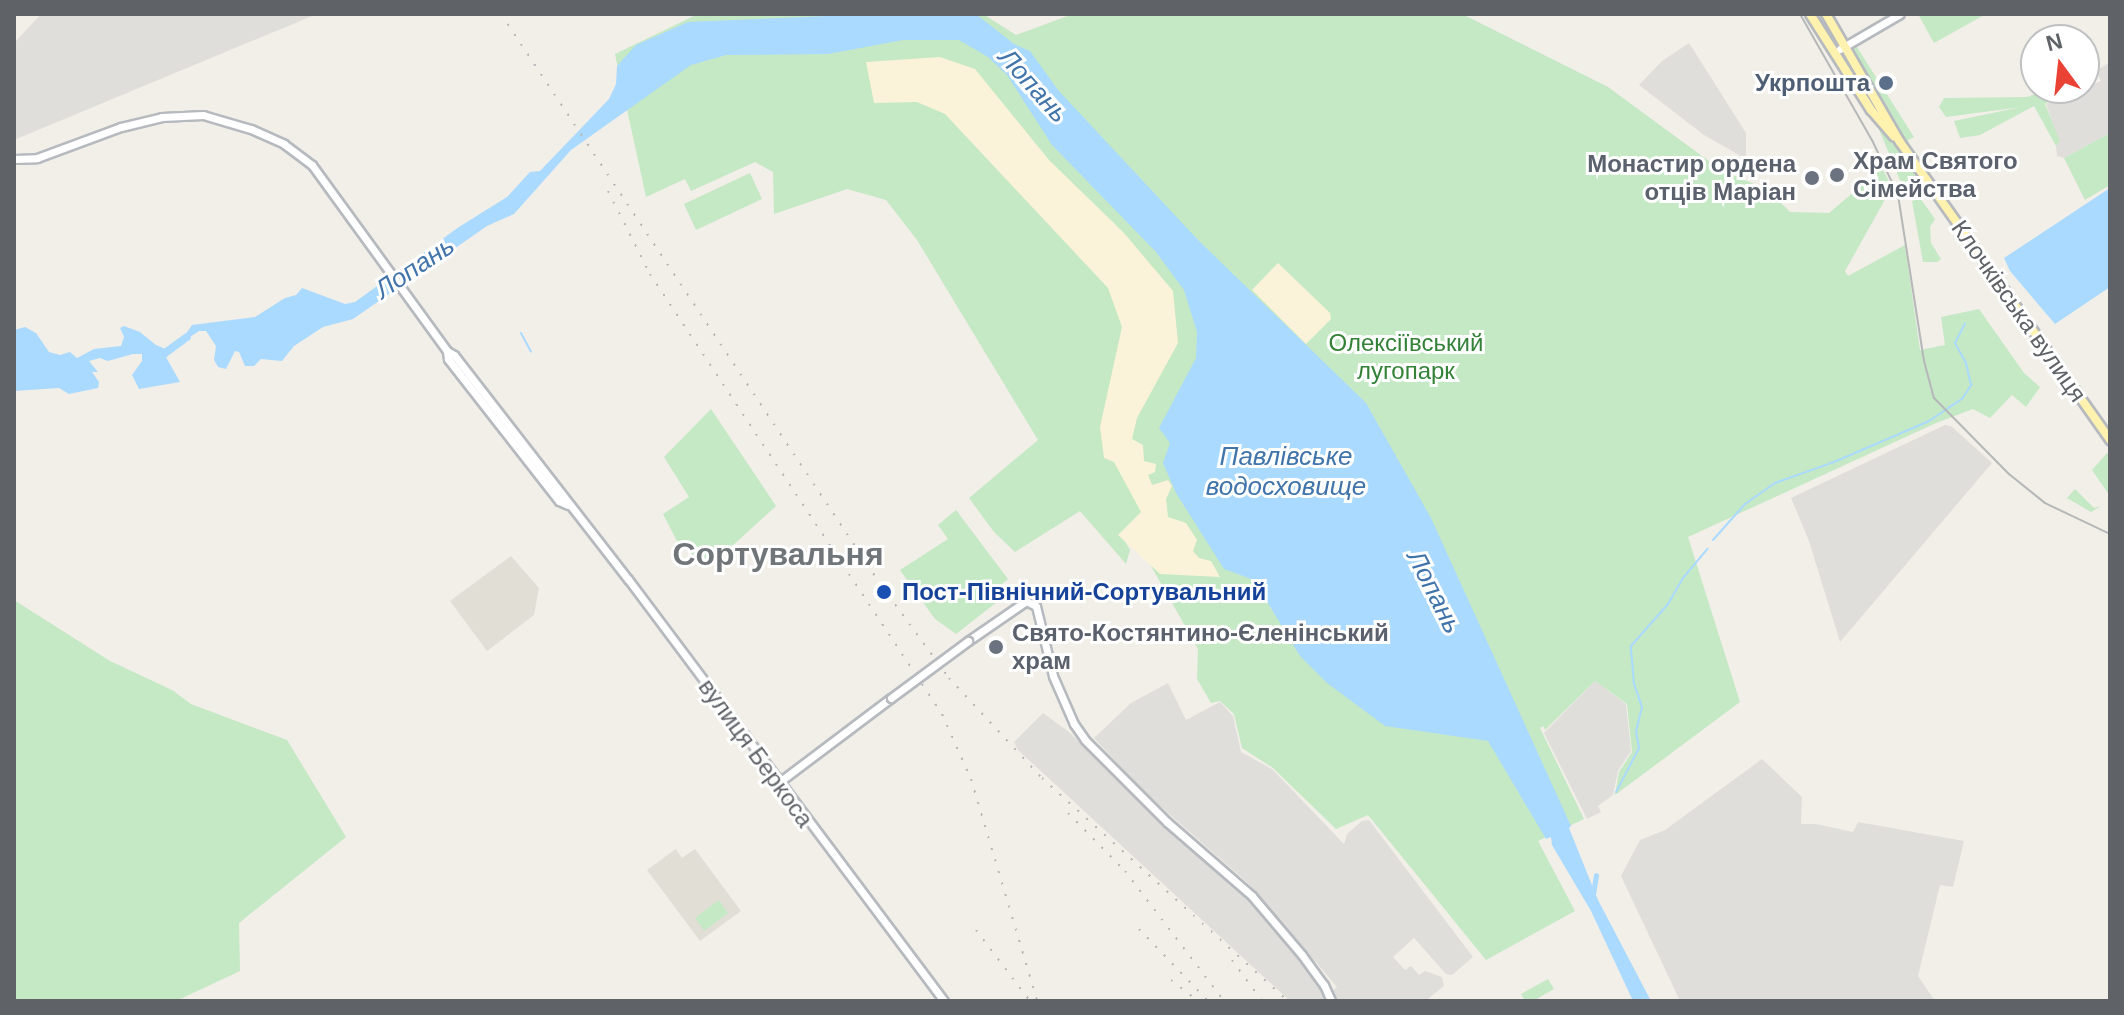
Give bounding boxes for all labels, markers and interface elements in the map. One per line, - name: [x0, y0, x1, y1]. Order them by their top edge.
- north arrow: [2020, 24, 2100, 104]
- text: N: [2043, 28, 2065, 56]
- water label: Лопань: [992, 42, 1074, 130]
- place label: Укрпошта: [1755, 69, 1870, 97]
- marker: Укрпошта: [1877, 74, 1895, 92]
- place label: Храм Святого Сімейства: [1853, 147, 2018, 203]
- place label: Монастир ордена отців Маріан: [1587, 150, 1796, 206]
- marker: Храм Святого Сімейства: [1828, 166, 1846, 184]
- marker: Монастир ордена отців Маріан: [1803, 169, 1821, 187]
- street label: Клочківська вулиця: [1945, 215, 2093, 407]
- water label: Лопань: [369, 230, 461, 306]
- park label: Олексіївський лугопарк: [1329, 329, 1483, 385]
- water label: Павлівське водосховище: [1206, 441, 1366, 502]
- district label: Сортувальня: [672, 535, 884, 573]
- water label: Лопань: [1400, 545, 1468, 639]
- place label: Пост-Північний-Сортувальний: [902, 578, 1266, 606]
- marker: Пост-Північний-Сортувальний: [873, 581, 895, 603]
- place label: Свято-Костянтино-Єленінський храм: [1012, 619, 1389, 675]
- marker: Свято-Костянтино-Єленінський храм: [987, 638, 1005, 656]
- street label: вулиця Беркоса: [692, 673, 820, 833]

